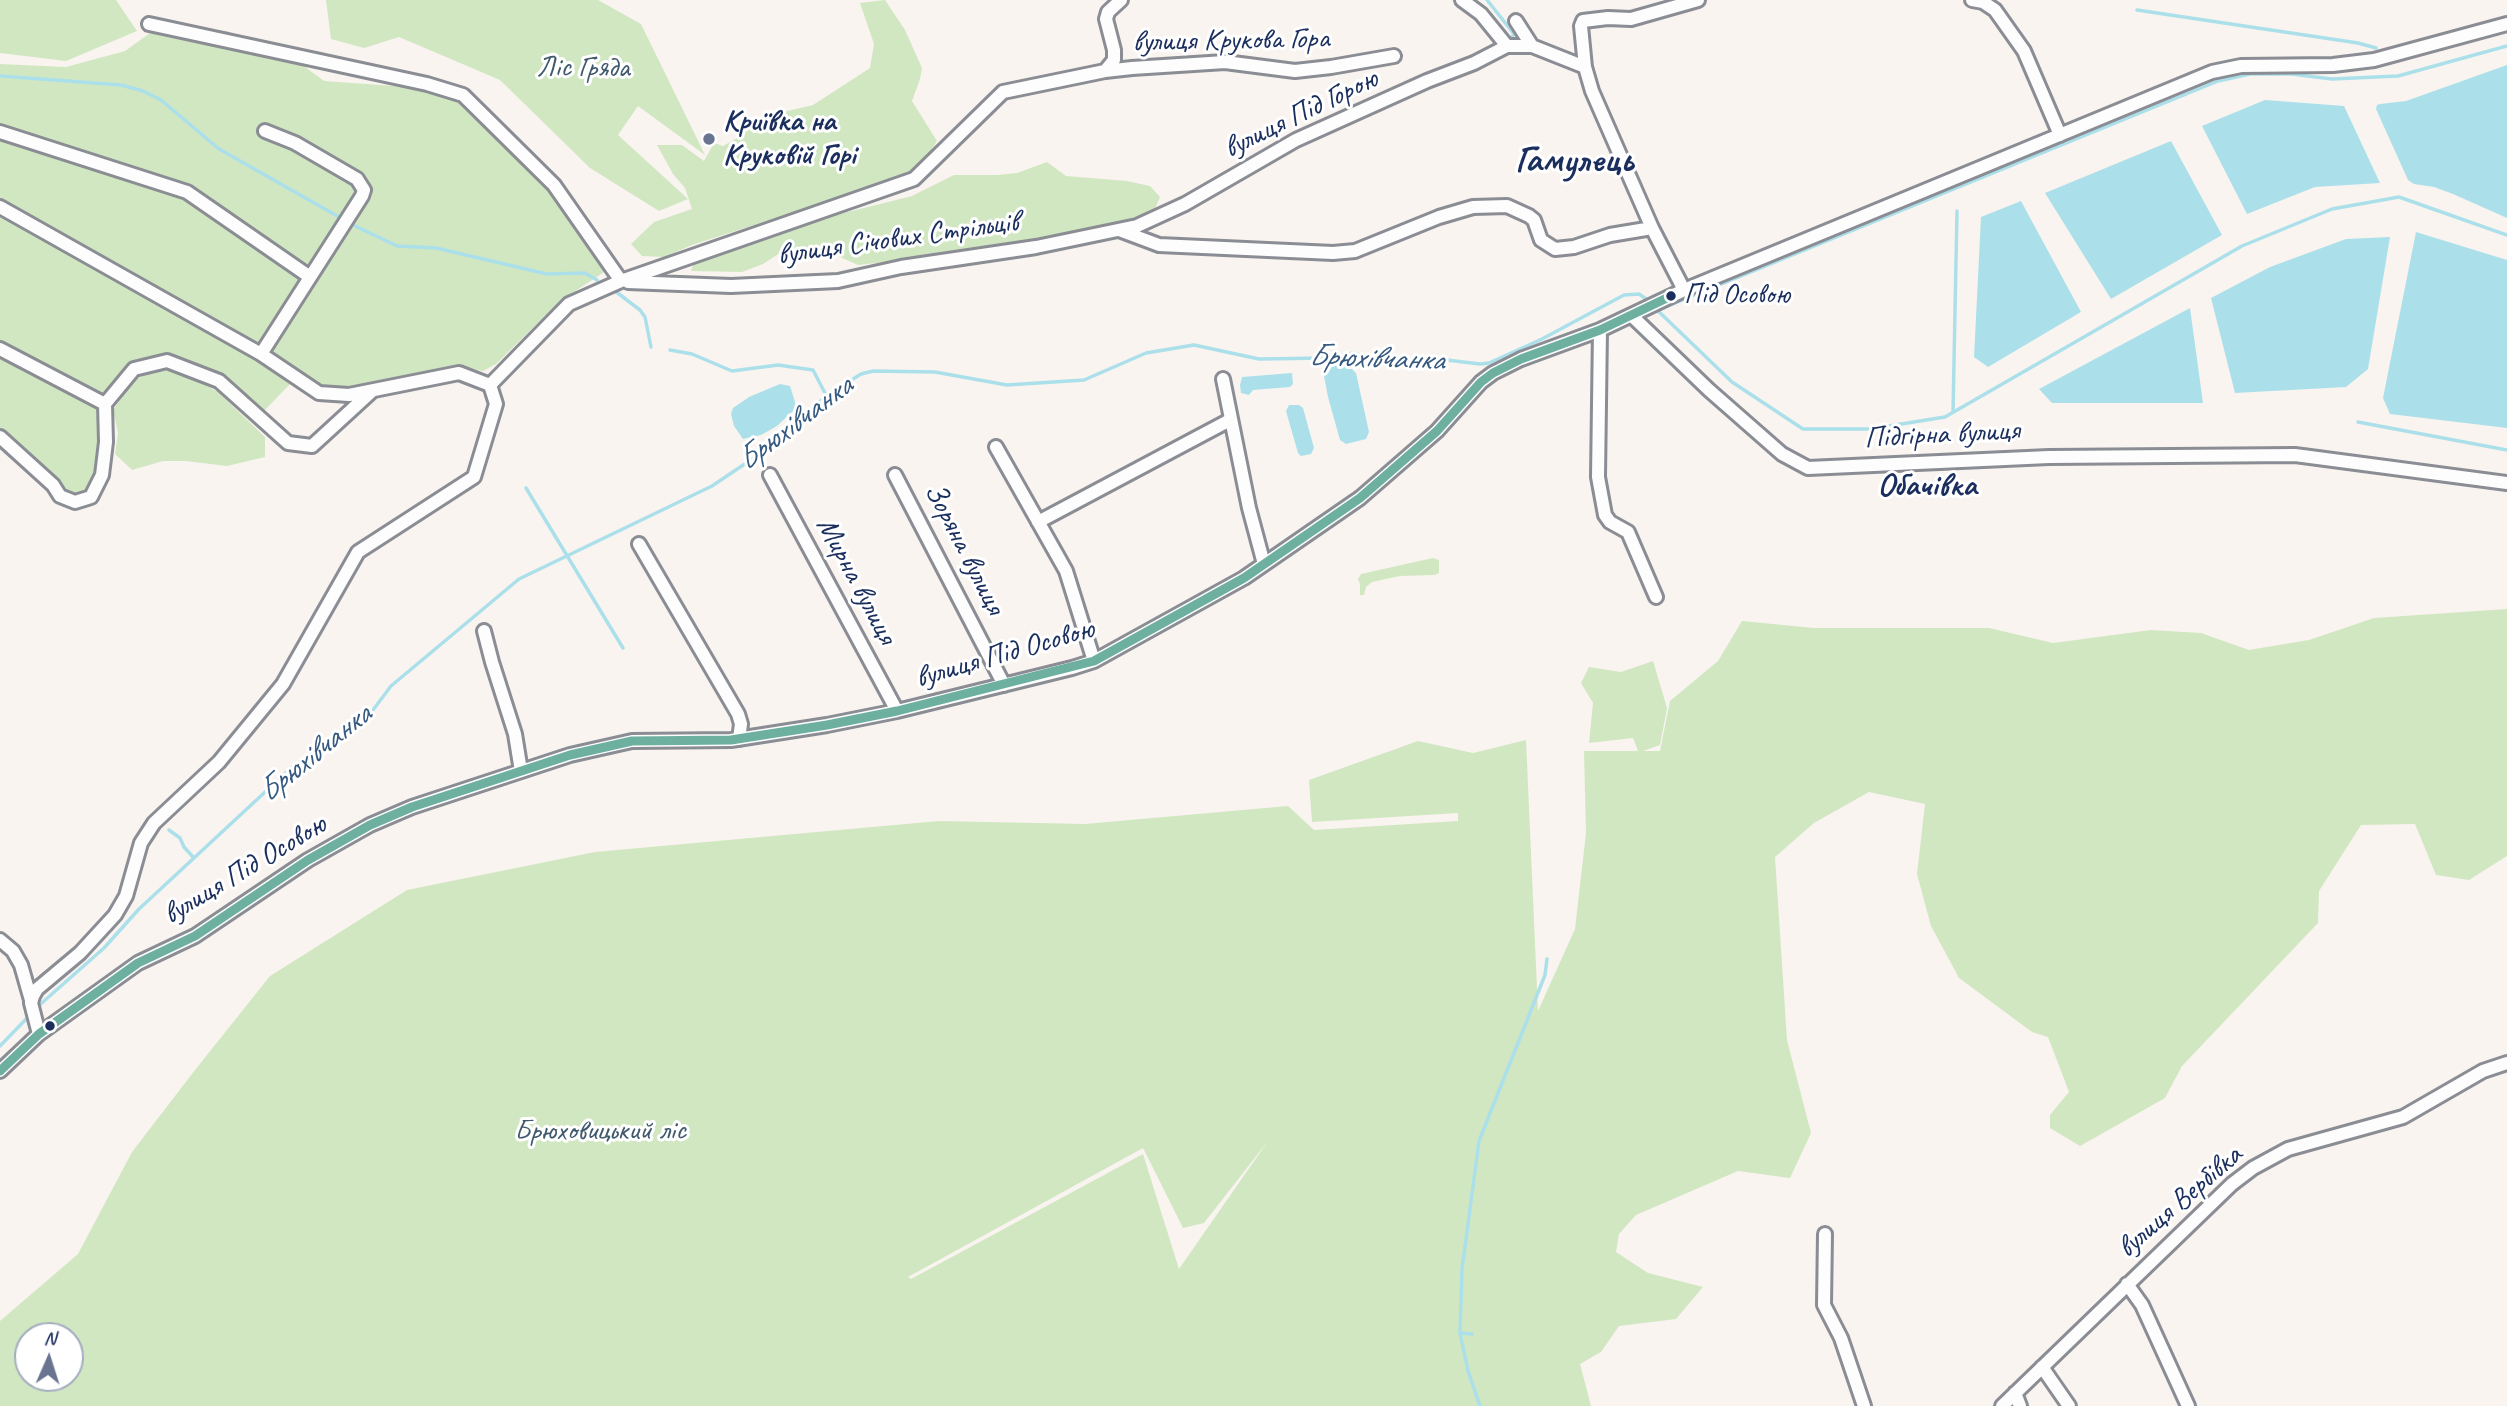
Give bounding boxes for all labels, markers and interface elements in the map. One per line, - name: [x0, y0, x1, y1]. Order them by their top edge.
- street label: вулиця Крукова Гора: [1132, 21, 1330, 61]
- park label: Ліс Гряда: [536, 50, 630, 86]
- street label: вулиця Під Горою: [1218, 61, 1384, 167]
- place label: Криївка на Круковій Горі: [723, 104, 856, 174]
- marker: Криївка на Круковій Горі: [701, 131, 717, 147]
- district label: Гамулець: [1515, 139, 1633, 183]
- street label: вулиця Січових Стрільців: [775, 204, 1021, 274]
- place label: Під Осовою: [1684, 279, 1790, 313]
- marker: Під Осовою: [1664, 289, 1678, 303]
- water label: Брюхівчанка: [1308, 337, 1444, 381]
- water label: Брюхівчанка: [730, 368, 860, 480]
- street label: Підгірна вулиця: [1863, 413, 2021, 457]
- district label: Обачівка: [1878, 468, 1976, 506]
- street label: Зоряна вулиця: [916, 477, 1012, 621]
- street label: Мирна вулиця: [808, 511, 904, 651]
- street label: вулиця Під Осовою: [911, 611, 1099, 697]
- water label: Брюхівчанка: [251, 697, 379, 811]
- street label: вулиця Під Осовою: [157, 807, 333, 933]
- unlabelled marker: [43, 1019, 57, 1033]
- park label: Брюховицький ліс: [514, 1113, 686, 1149]
- street label: вулиця Вербівка: [2110, 1138, 2250, 1266]
- north arrow: [14, 1322, 84, 1392]
- text: N: [43, 1326, 56, 1350]

